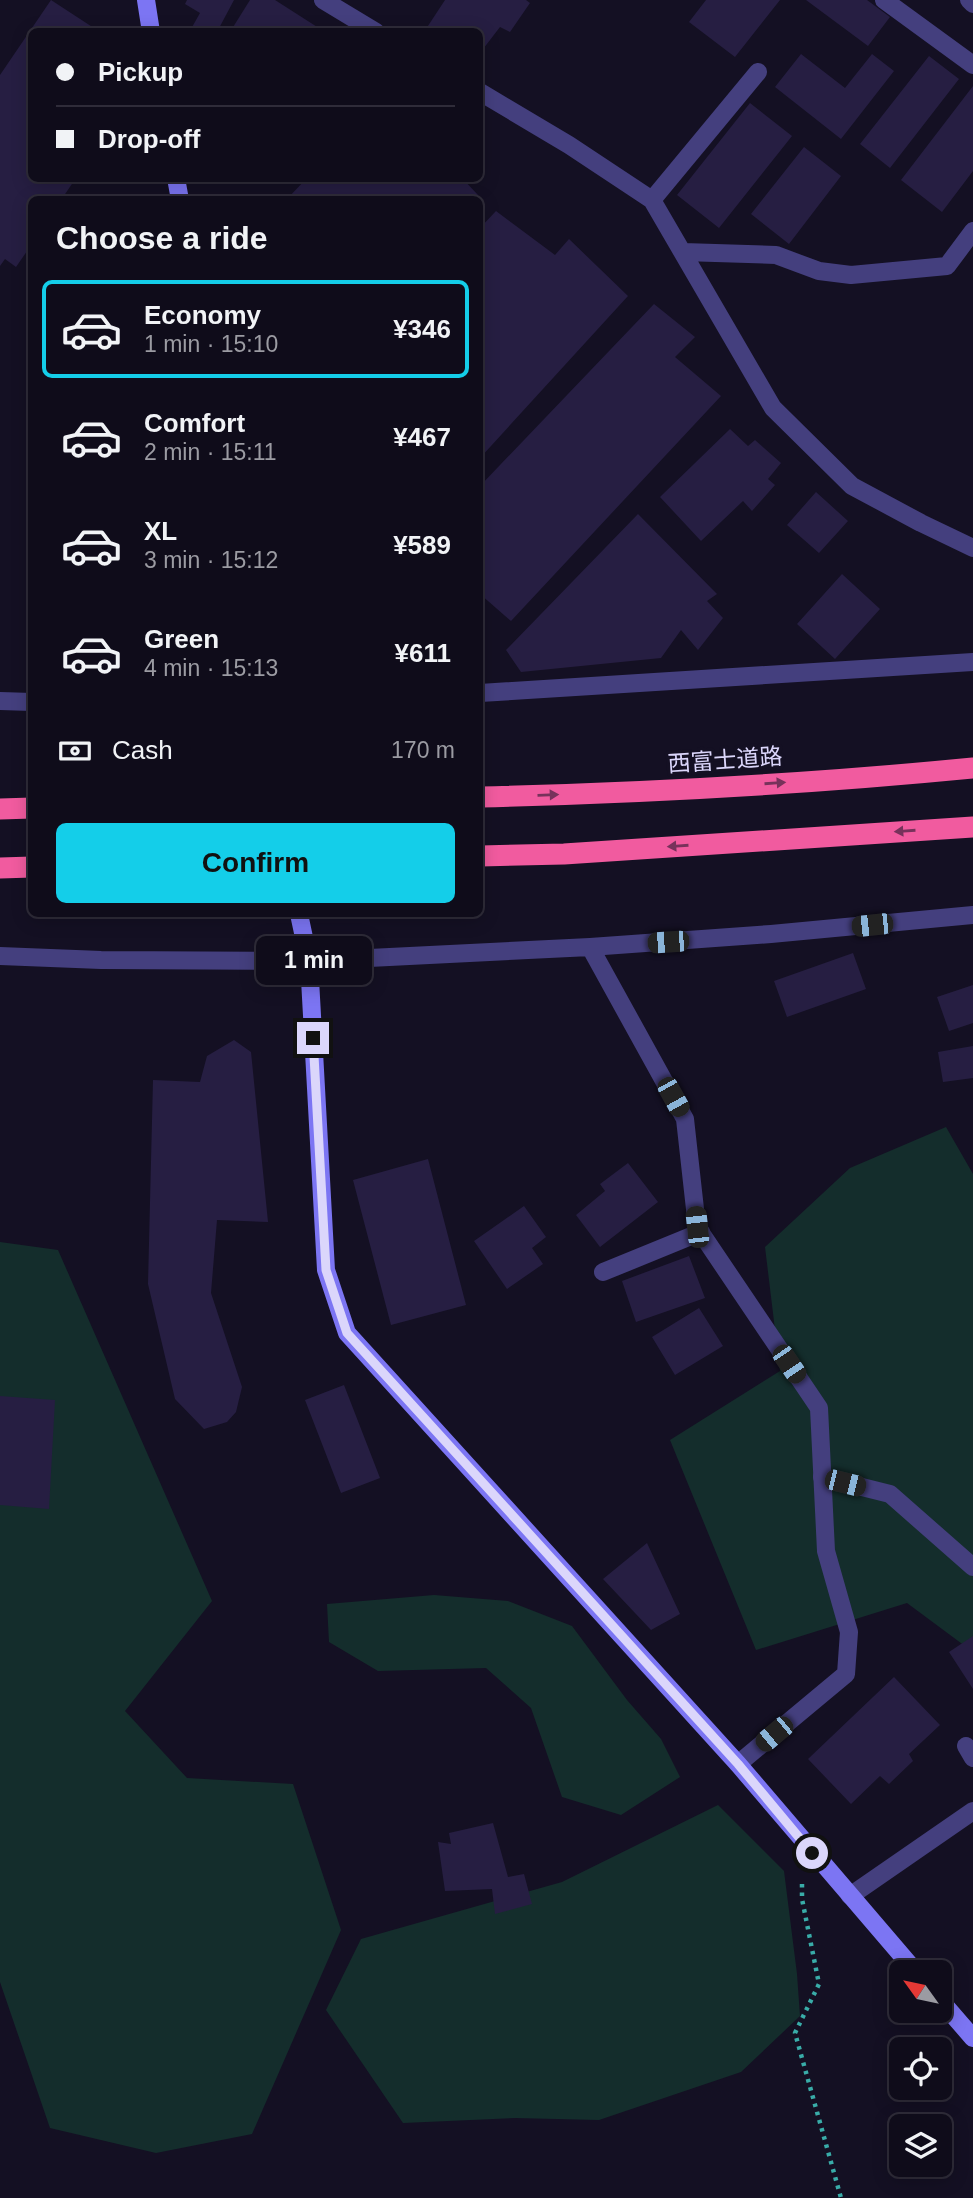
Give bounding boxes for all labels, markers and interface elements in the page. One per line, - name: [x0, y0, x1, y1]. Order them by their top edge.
- text: Pickup: [98, 57, 183, 87]
- text: Drop-off: [98, 124, 201, 154]
- text: Choose a ride: [56, 220, 268, 256]
- icon: car: [60, 298, 123, 361]
- text: Economy: [144, 300, 261, 330]
- text: ¥346: [393, 314, 451, 344]
- text: 1 min · 15:10: [144, 331, 278, 357]
- icon: car: [60, 406, 123, 469]
- text: Comfort: [144, 408, 245, 438]
- text: ¥467: [393, 422, 451, 452]
- text: 2 min · 15:11: [144, 439, 277, 465]
- icon: car: [60, 514, 123, 577]
- text: XL: [144, 516, 177, 546]
- text: ¥589: [393, 530, 451, 560]
- text: 3 min · 15:12: [144, 547, 278, 573]
- icon: car: [60, 622, 123, 685]
- text: Green: [144, 624, 219, 654]
- text: ¥611: [395, 638, 451, 668]
- text: 4 min · 15:13: [144, 655, 278, 681]
- icon: cash: [56, 732, 94, 770]
- text: Cash: [112, 735, 173, 765]
- text: 170 m: [391, 737, 455, 763]
- street label: 西富士道路: [667, 743, 783, 777]
- one-way arrow: [764, 777, 786, 788]
- one-way arrow: [537, 790, 559, 801]
- button: Confirm: [56, 823, 455, 903]
- one-way arrow: [894, 826, 916, 837]
- one-way arrow: [667, 841, 689, 852]
- car: [851, 912, 894, 938]
- car: [647, 930, 690, 954]
- callout: 1 min: [255, 936, 371, 986]
- text: 1 min: [284, 947, 344, 973]
- route end: [297, 1022, 329, 1054]
- car: [654, 1074, 693, 1120]
- car: [685, 1205, 710, 1249]
- car: [769, 1341, 810, 1387]
- car: [823, 1468, 868, 1498]
- car: [752, 1712, 797, 1756]
- route start: [796, 1837, 828, 1869]
- north arrow: [889, 1960, 952, 2023]
- map controls: [889, 1960, 952, 2177]
- button: locate: [889, 2037, 952, 2100]
- button: layers: [889, 2114, 952, 2177]

